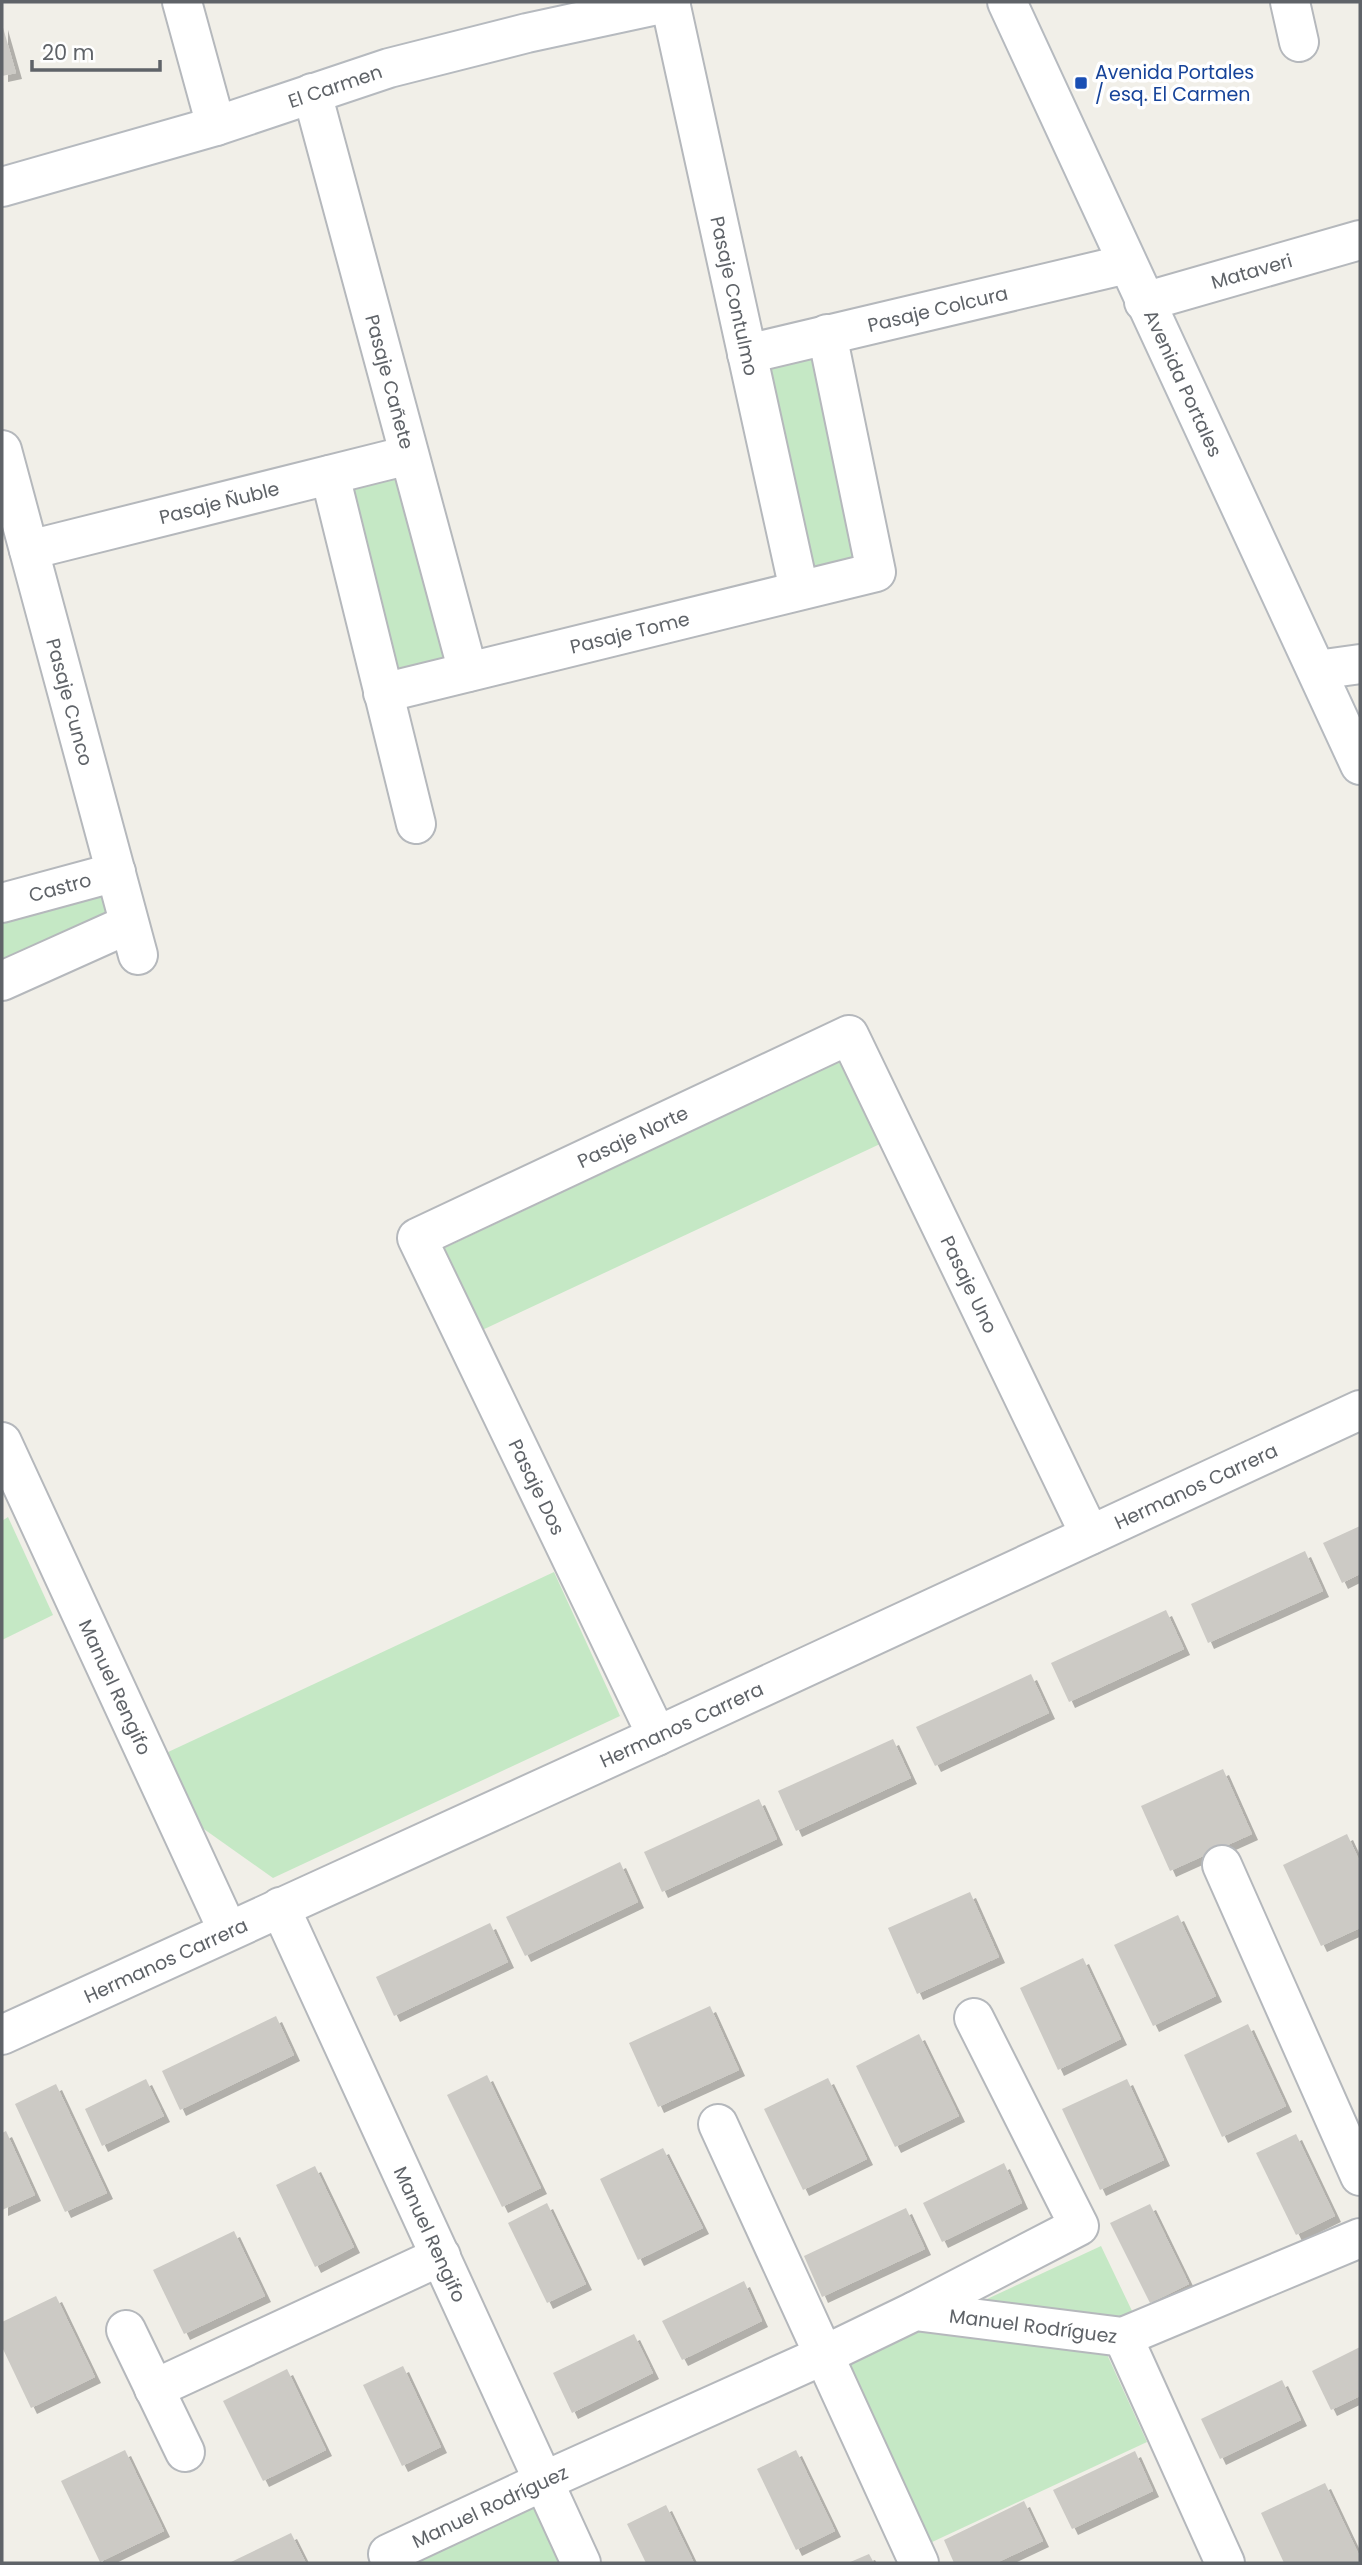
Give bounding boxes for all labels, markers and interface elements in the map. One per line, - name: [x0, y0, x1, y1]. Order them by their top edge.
- scale bar: [32, 28, 159, 72]
- text: 20 m: [42, 38, 95, 67]
- street label: El Carmen: [285, 58, 386, 115]
- place label: Avenida Portales / esq. El Carmen: [1095, 59, 1254, 108]
- marker: Avenida Portales / esq. El Carmen: [1073, 75, 1089, 91]
- street label: Pasaje Contulmo: [703, 214, 765, 379]
- street label: Mataveri: [1208, 247, 1296, 296]
- street label: Pasaje Colcura: [865, 280, 1011, 339]
- street label: Avenida Portales: [1137, 305, 1229, 461]
- street label: Pasaje Cañete: [358, 311, 420, 452]
- street label: Pasaje Ñuble: [156, 475, 282, 531]
- street label: Pasaje Tome: [567, 605, 692, 661]
- street label: Pasaje Cunco: [39, 635, 99, 769]
- street label: Castro: [26, 866, 94, 909]
- street label: Pasaje Norte: [573, 1100, 693, 1175]
- street label: Pasaje Uno: [934, 1231, 1004, 1338]
- street label: Pasaje Dos: [502, 1435, 571, 1540]
- street label: Hermanos Carrera: [1110, 1437, 1282, 1536]
- street label: Manuel Rengifo: [72, 1615, 158, 1760]
- street label: Hermanos Carrera: [596, 1676, 768, 1774]
- street label: Hermanos Carrera: [80, 1912, 252, 2010]
- street label: Manuel Rengifo: [387, 2162, 473, 2307]
- street label: Manuel Rodríguez: [948, 2302, 1119, 2350]
- street label: Manuel Rodríguez: [408, 2459, 572, 2555]

